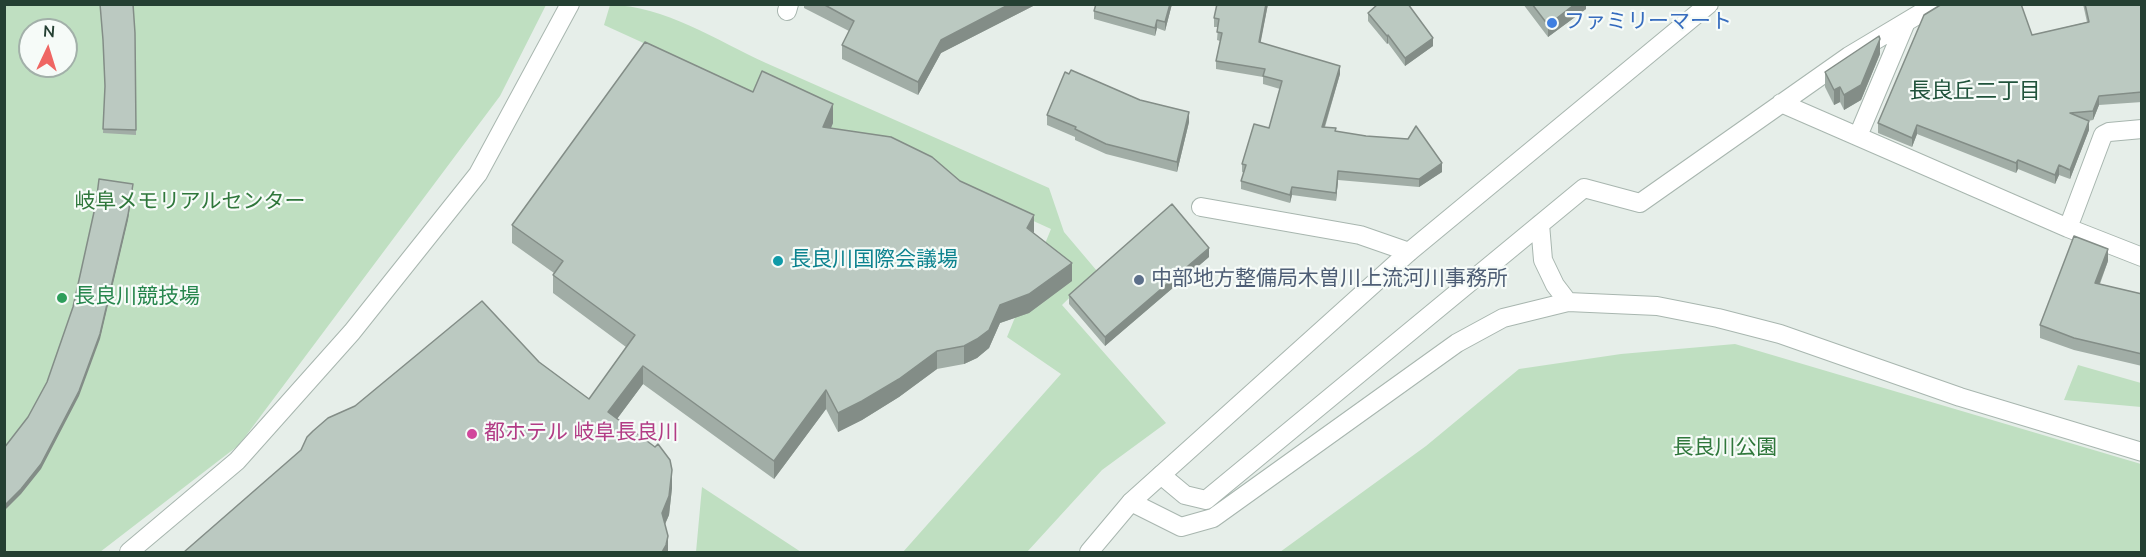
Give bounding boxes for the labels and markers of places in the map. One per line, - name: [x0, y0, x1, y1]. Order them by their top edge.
- place label: ファミリーマート: [1564, 10, 1732, 36]
- marker: ファミリーマート: [1545, 16, 1559, 30]
- place label: 長良川国際会議場: [790, 248, 958, 274]
- marker: 長良川国際会議場: [771, 254, 785, 268]
- place label: 中部地方整備局木曽川上流河川事務所: [1151, 267, 1508, 293]
- marker: 中部地方整備局木曽川上流河川事務所: [1132, 273, 1146, 287]
- place label: 長良川競技場: [74, 285, 200, 311]
- marker: 長良川競技場: [55, 291, 69, 305]
- place label: 都ホテル 岐阜長良川: [484, 421, 678, 447]
- marker: 都ホテル 岐阜長良川: [465, 427, 479, 441]

